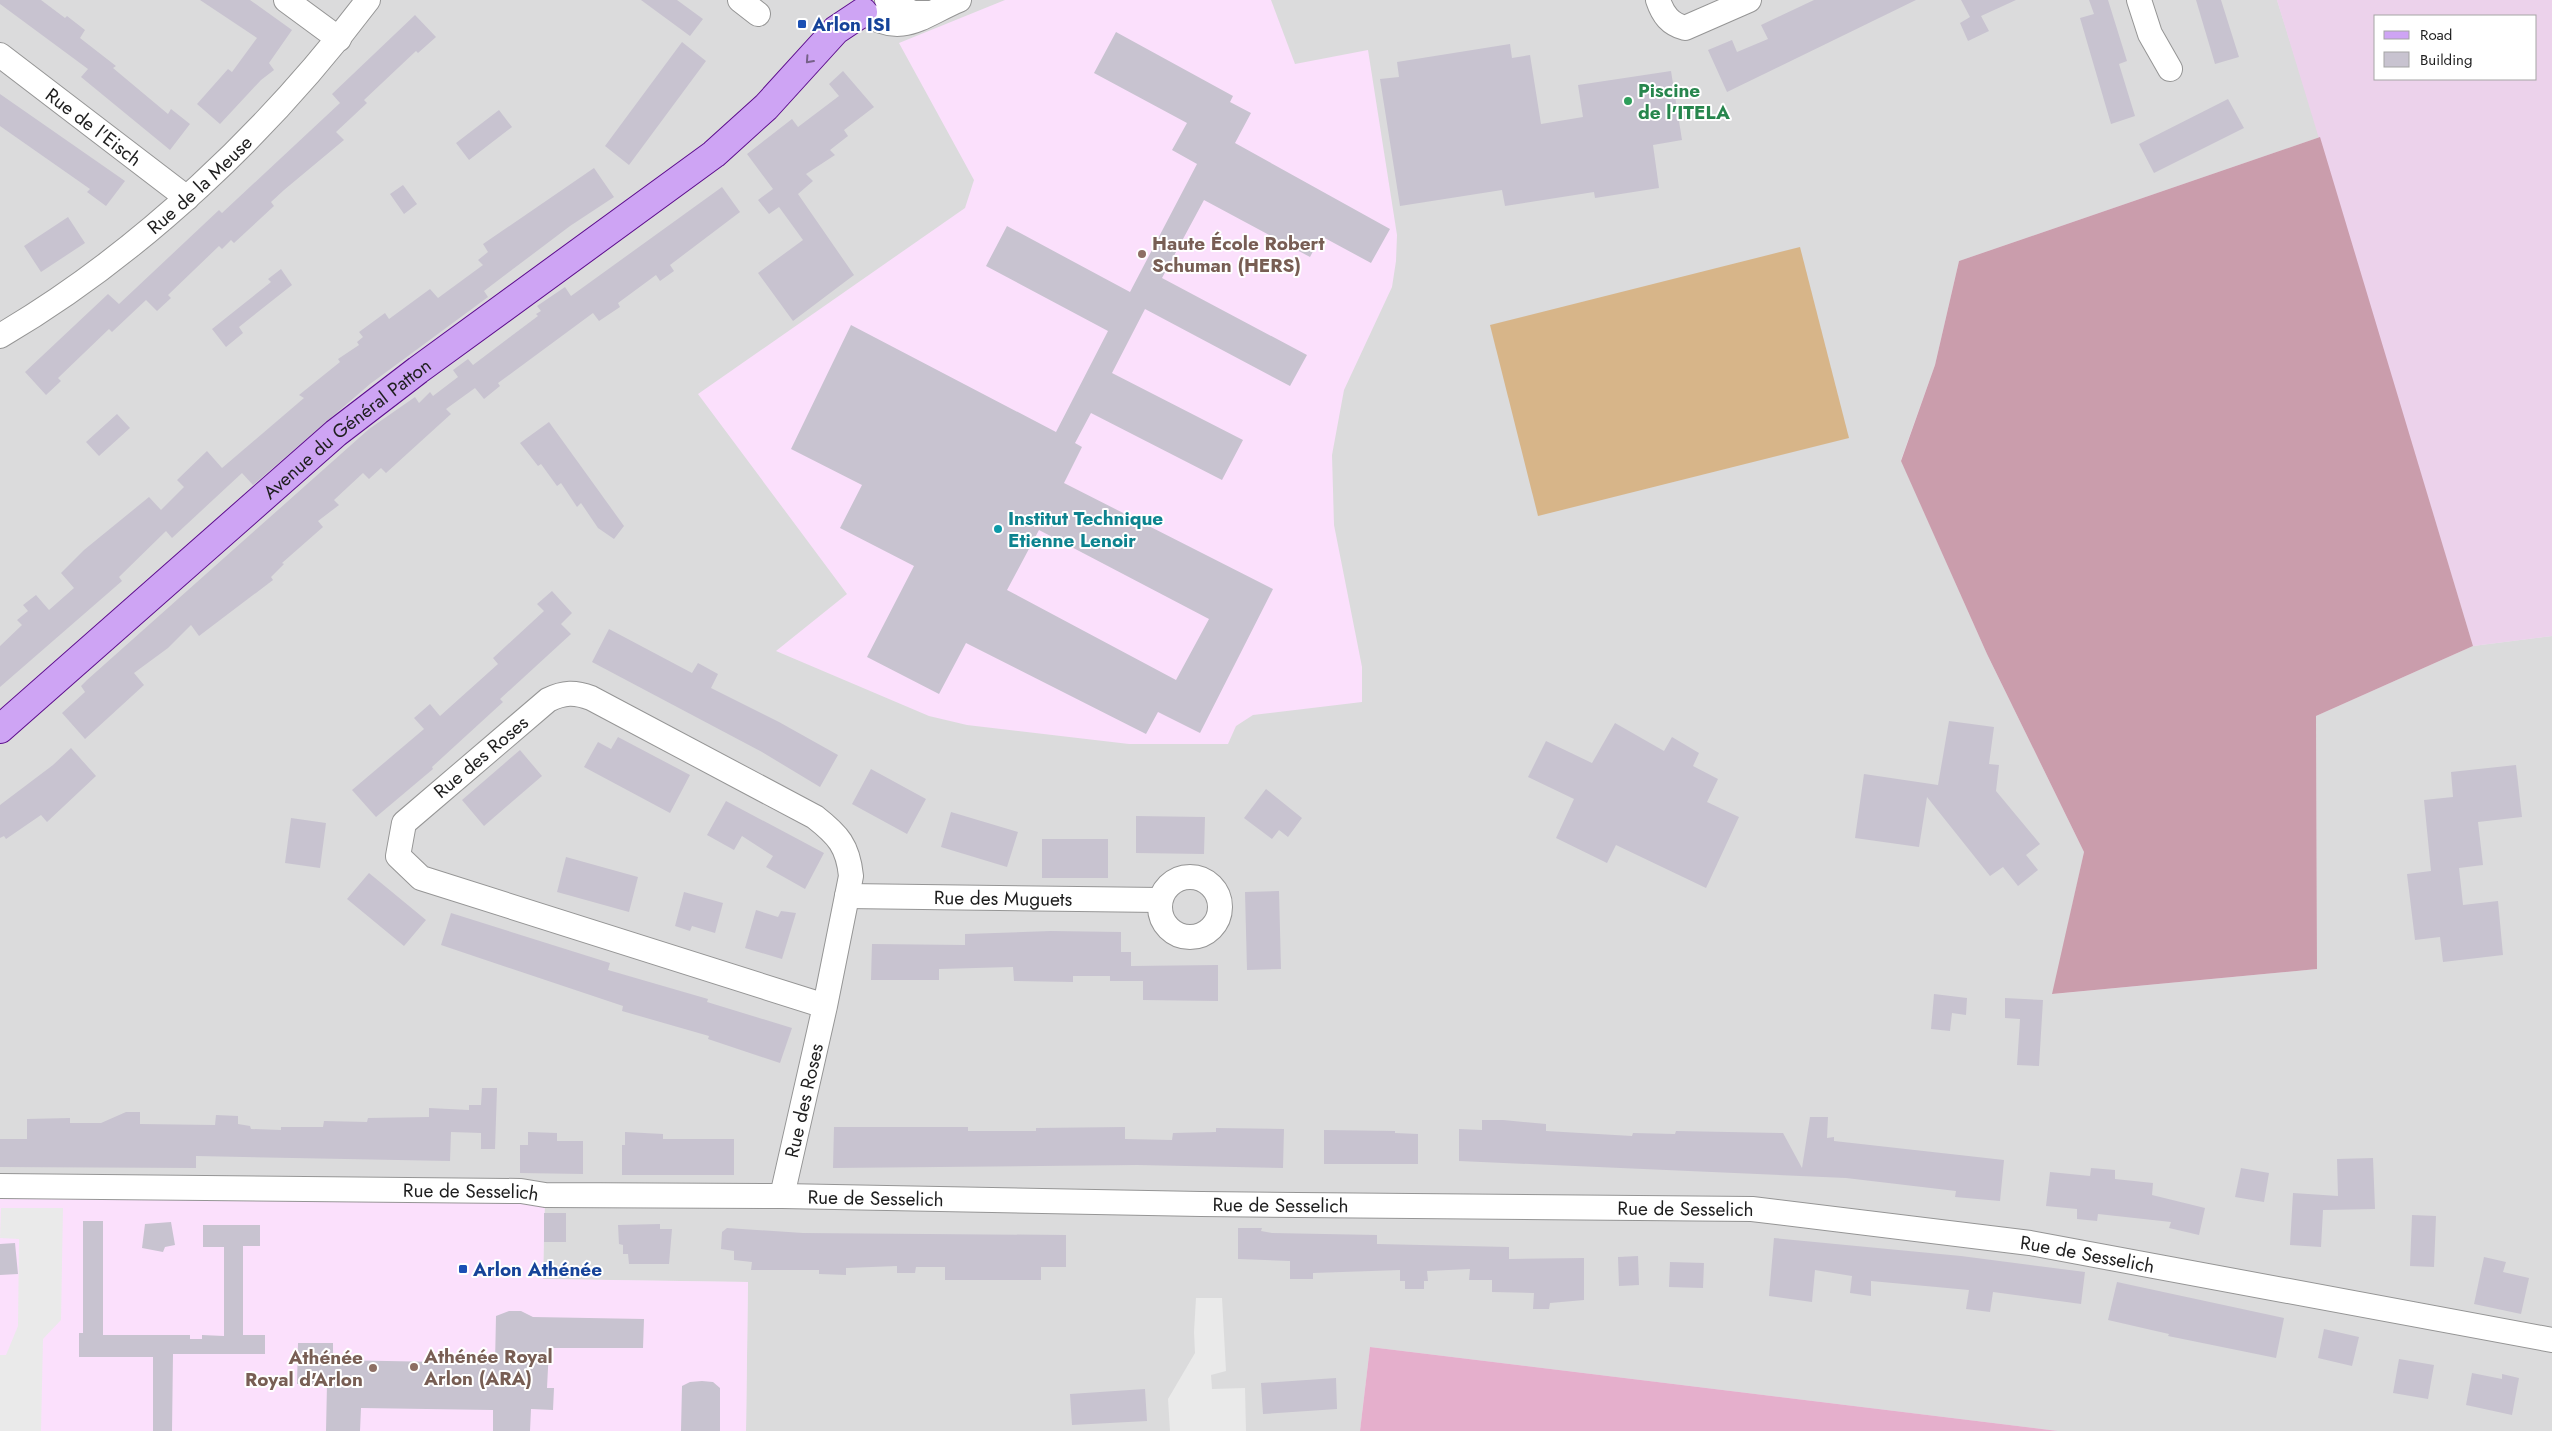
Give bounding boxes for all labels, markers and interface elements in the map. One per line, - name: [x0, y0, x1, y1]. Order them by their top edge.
- place label: Arlon ISI: [811, 11, 891, 38]
- legend: [2374, 15, 2537, 80]
- marker: Arlon ISI: [796, 18, 808, 30]
- text: Road: [2420, 24, 2452, 46]
- text: Building: [2420, 49, 2472, 71]
- one-way arrow: [806, 54, 815, 63]
- place label: Piscine de l'ITELA: [1638, 77, 1730, 126]
- street label: Rue de l'Eisch: [40, 81, 147, 172]
- marker: Piscine de l'ITELA: [1622, 95, 1634, 107]
- street label: Rue de la Meuse: [141, 129, 258, 240]
- place label: Haute École Robert Schuman (HERS): [1152, 230, 1324, 279]
- marker: Haute École Robert Schuman (HERS): [1136, 248, 1148, 260]
- street label: Avenue du Général Patton: [257, 352, 436, 505]
- place label: Institut Technique Etienne Lenoir: [1008, 505, 1163, 554]
- marker: Institut Technique Etienne Lenoir: [992, 523, 1004, 535]
- street label: Rue des Roses: [428, 709, 534, 805]
- street label: Rue des Muguets: [934, 884, 1073, 912]
- street label: Rue des Roses: [778, 1040, 830, 1160]
- street label: Rue de Sesselich: [403, 1176, 541, 1207]
- street label: Rue de Sesselich: [807, 1183, 944, 1213]
- street label: Rue de Sesselich: [1212, 1191, 1349, 1219]
- street label: Rue de Sesselich: [1617, 1194, 1754, 1223]
- street label: Rue de Sesselich: [2019, 1228, 2157, 1279]
- place label: Arlon Athénée: [472, 1256, 602, 1283]
- marker: Arlon Athénée: [457, 1263, 469, 1275]
- place label: Athénée Royal Arlon (ARA): [423, 1343, 553, 1392]
- place label: Athénée Royal d'Arlon: [245, 1344, 363, 1393]
- marker: Athénée Royal Arlon (ARA): [408, 1361, 420, 1373]
- marker: Athénée Royal d'Arlon: [367, 1362, 379, 1374]

